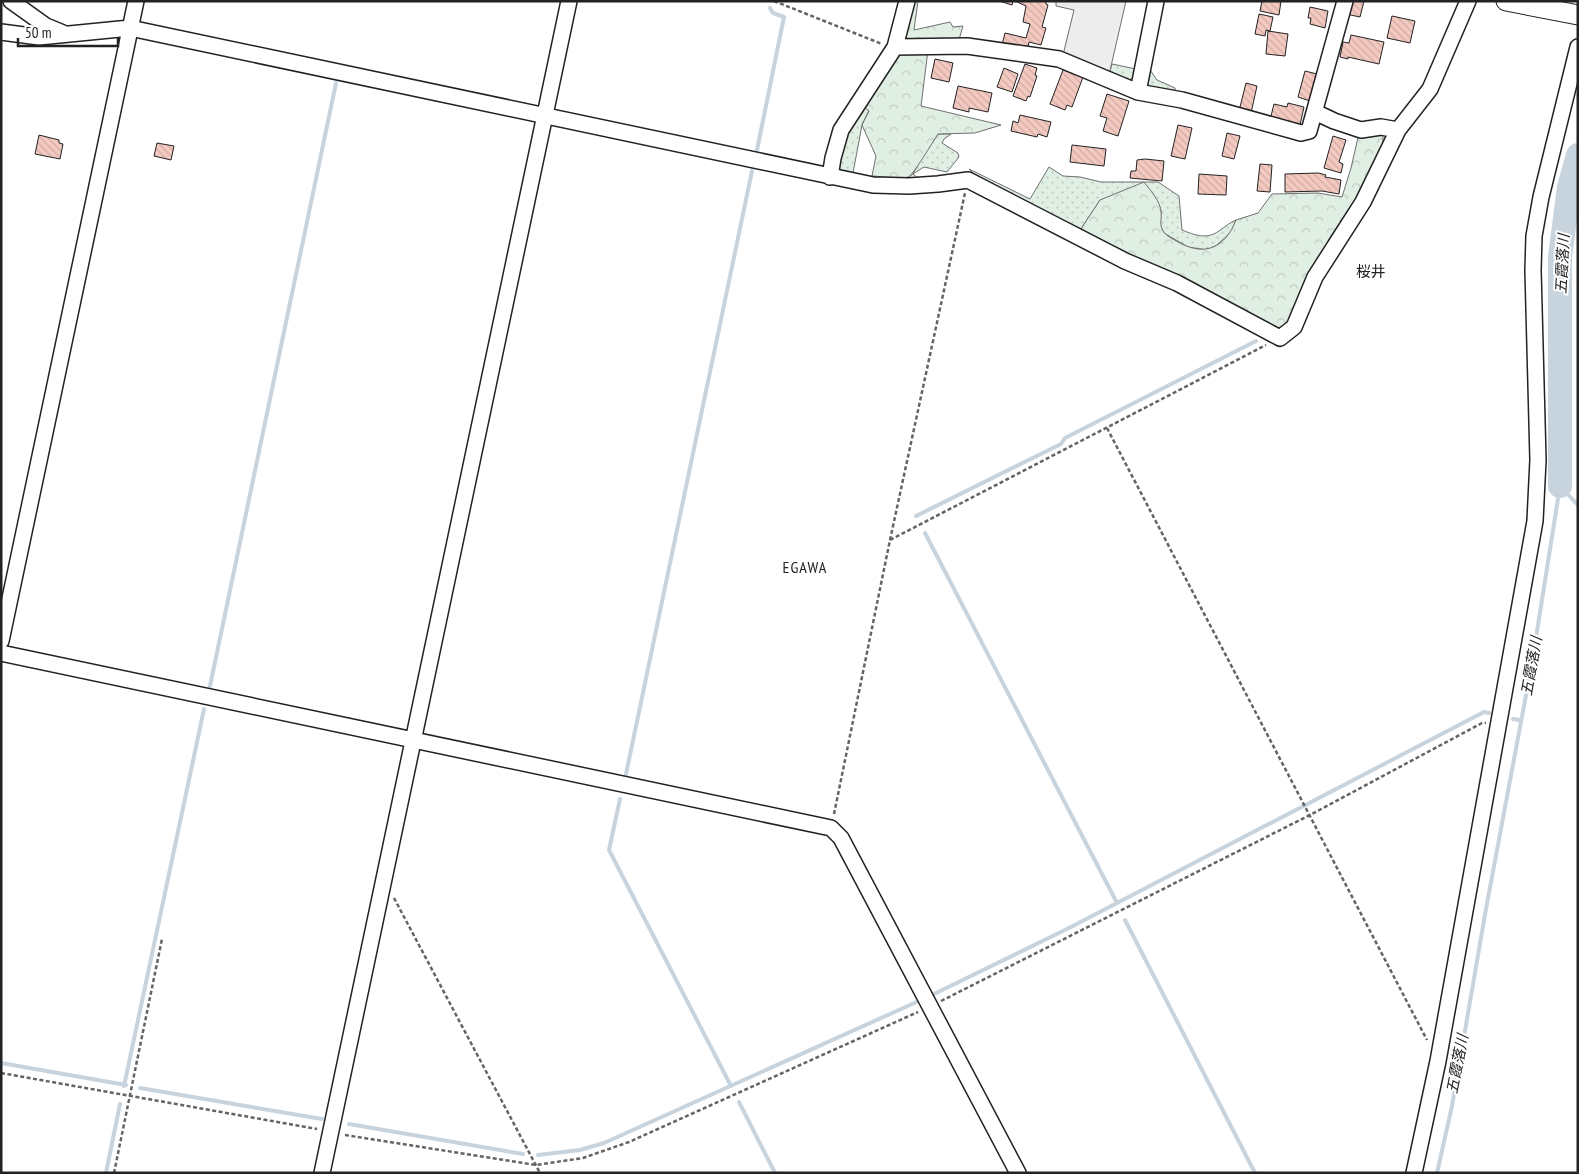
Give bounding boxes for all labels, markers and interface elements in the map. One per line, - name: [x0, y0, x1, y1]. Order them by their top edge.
- scale bar: [18, 15, 118, 47]
- text: 50 m: [25, 23, 51, 42]
- water label: 五霞落川: [1551, 232, 1573, 294]
- district label: 桜井: [1356, 262, 1386, 281]
- district label: EGAWA: [783, 557, 827, 577]
- water label: 五霞落川: [1516, 633, 1546, 697]
- water label: 五霞落川: [1442, 1031, 1472, 1095]

